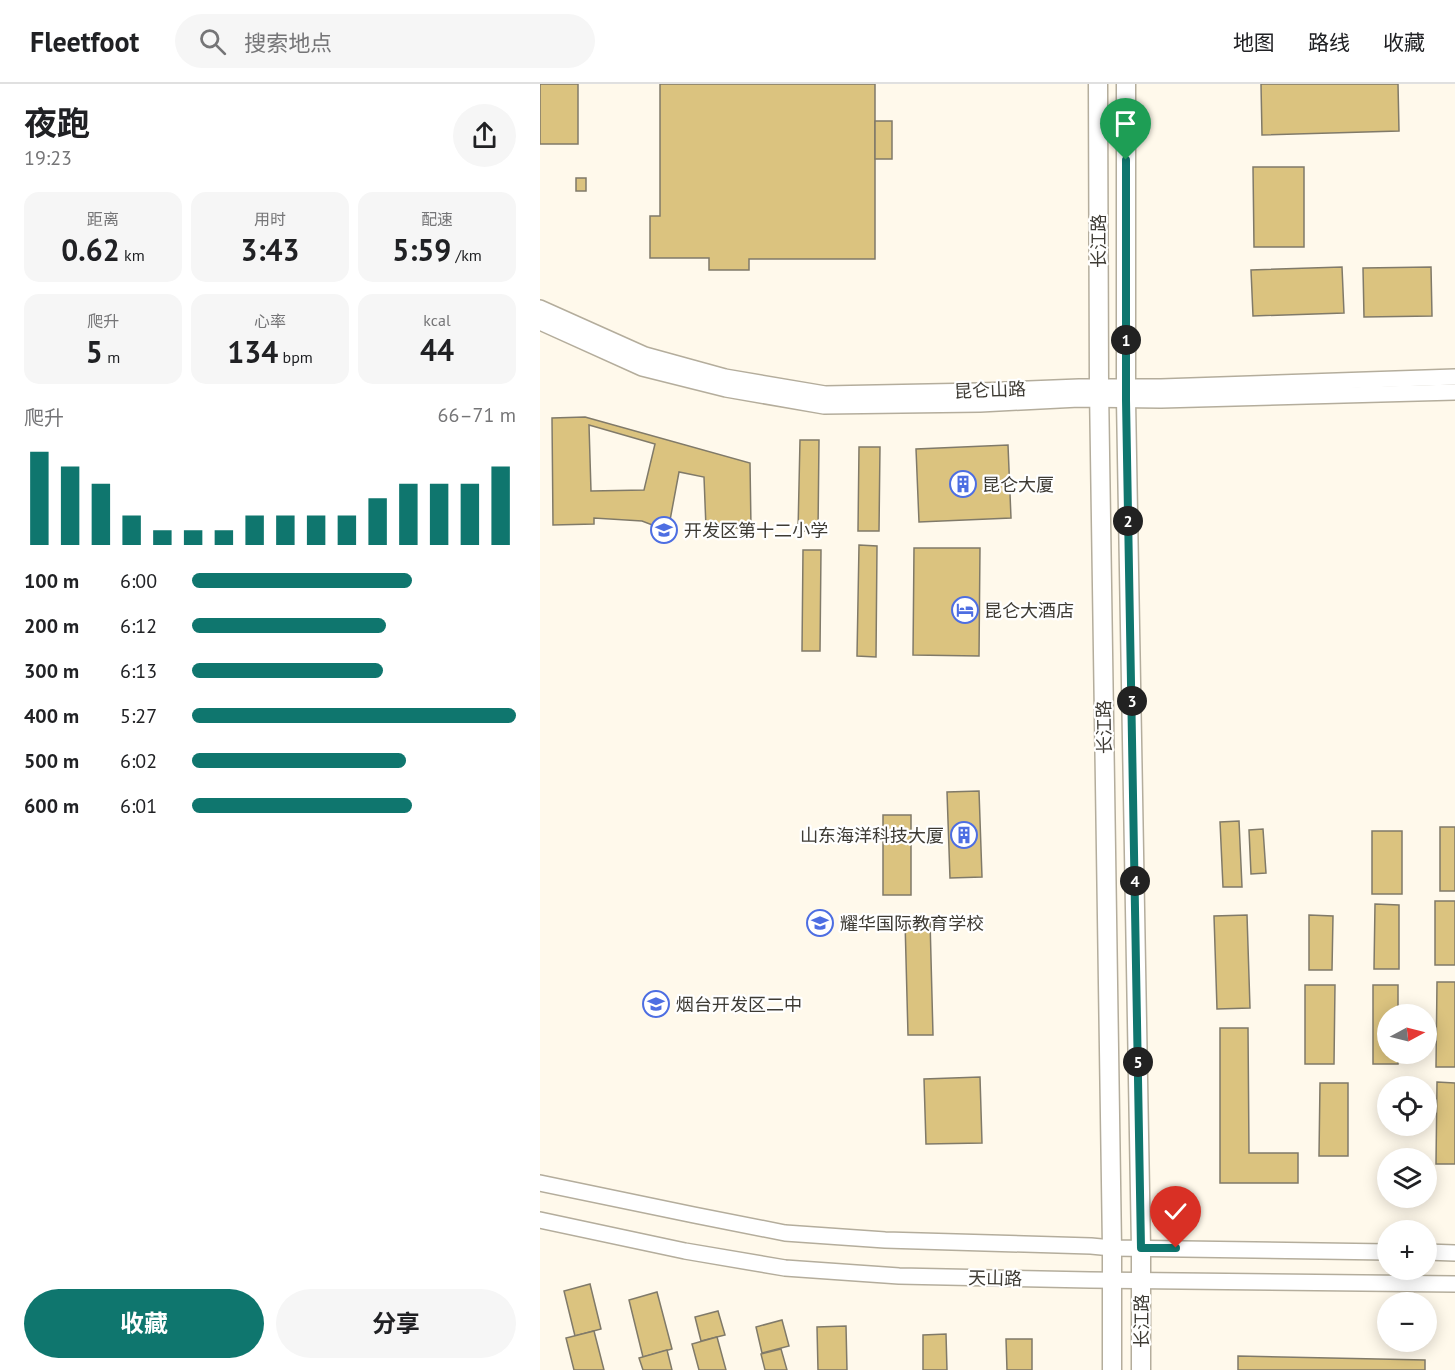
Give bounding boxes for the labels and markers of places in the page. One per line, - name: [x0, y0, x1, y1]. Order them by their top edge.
- pin: [1100, 98, 1151, 160]
- pin: 1: [1111, 325, 1141, 355]
- building icon: 昆仑大厦: [948, 469, 978, 499]
- place label: 昆仑大厦: [982, 473, 1054, 496]
- pin: 2: [1113, 506, 1143, 536]
- school or university icon: 开发区第十二小学: [649, 515, 679, 545]
- place label: 开发区第十二小学: [684, 519, 828, 542]
- hotel icon: 昆仑大酒店: [950, 595, 980, 625]
- place label: 昆仑大酒店: [984, 599, 1074, 622]
- pin: 3: [1117, 686, 1147, 716]
- building icon: 山东海洋科技大厦: [949, 820, 979, 850]
- place label: 山东海洋科技大厦: [800, 824, 944, 847]
- pin: 4: [1120, 866, 1150, 896]
- school or university icon: 耀华国际教育学校: [805, 908, 835, 938]
- place label: 耀华国际教育学校: [840, 912, 984, 935]
- school or university icon: 烟台开发区二中: [641, 989, 671, 1019]
- place label: 烟台开发区二中: [676, 993, 802, 1016]
- pin: 5: [1123, 1047, 1153, 1077]
- pin: [1150, 1186, 1201, 1248]

